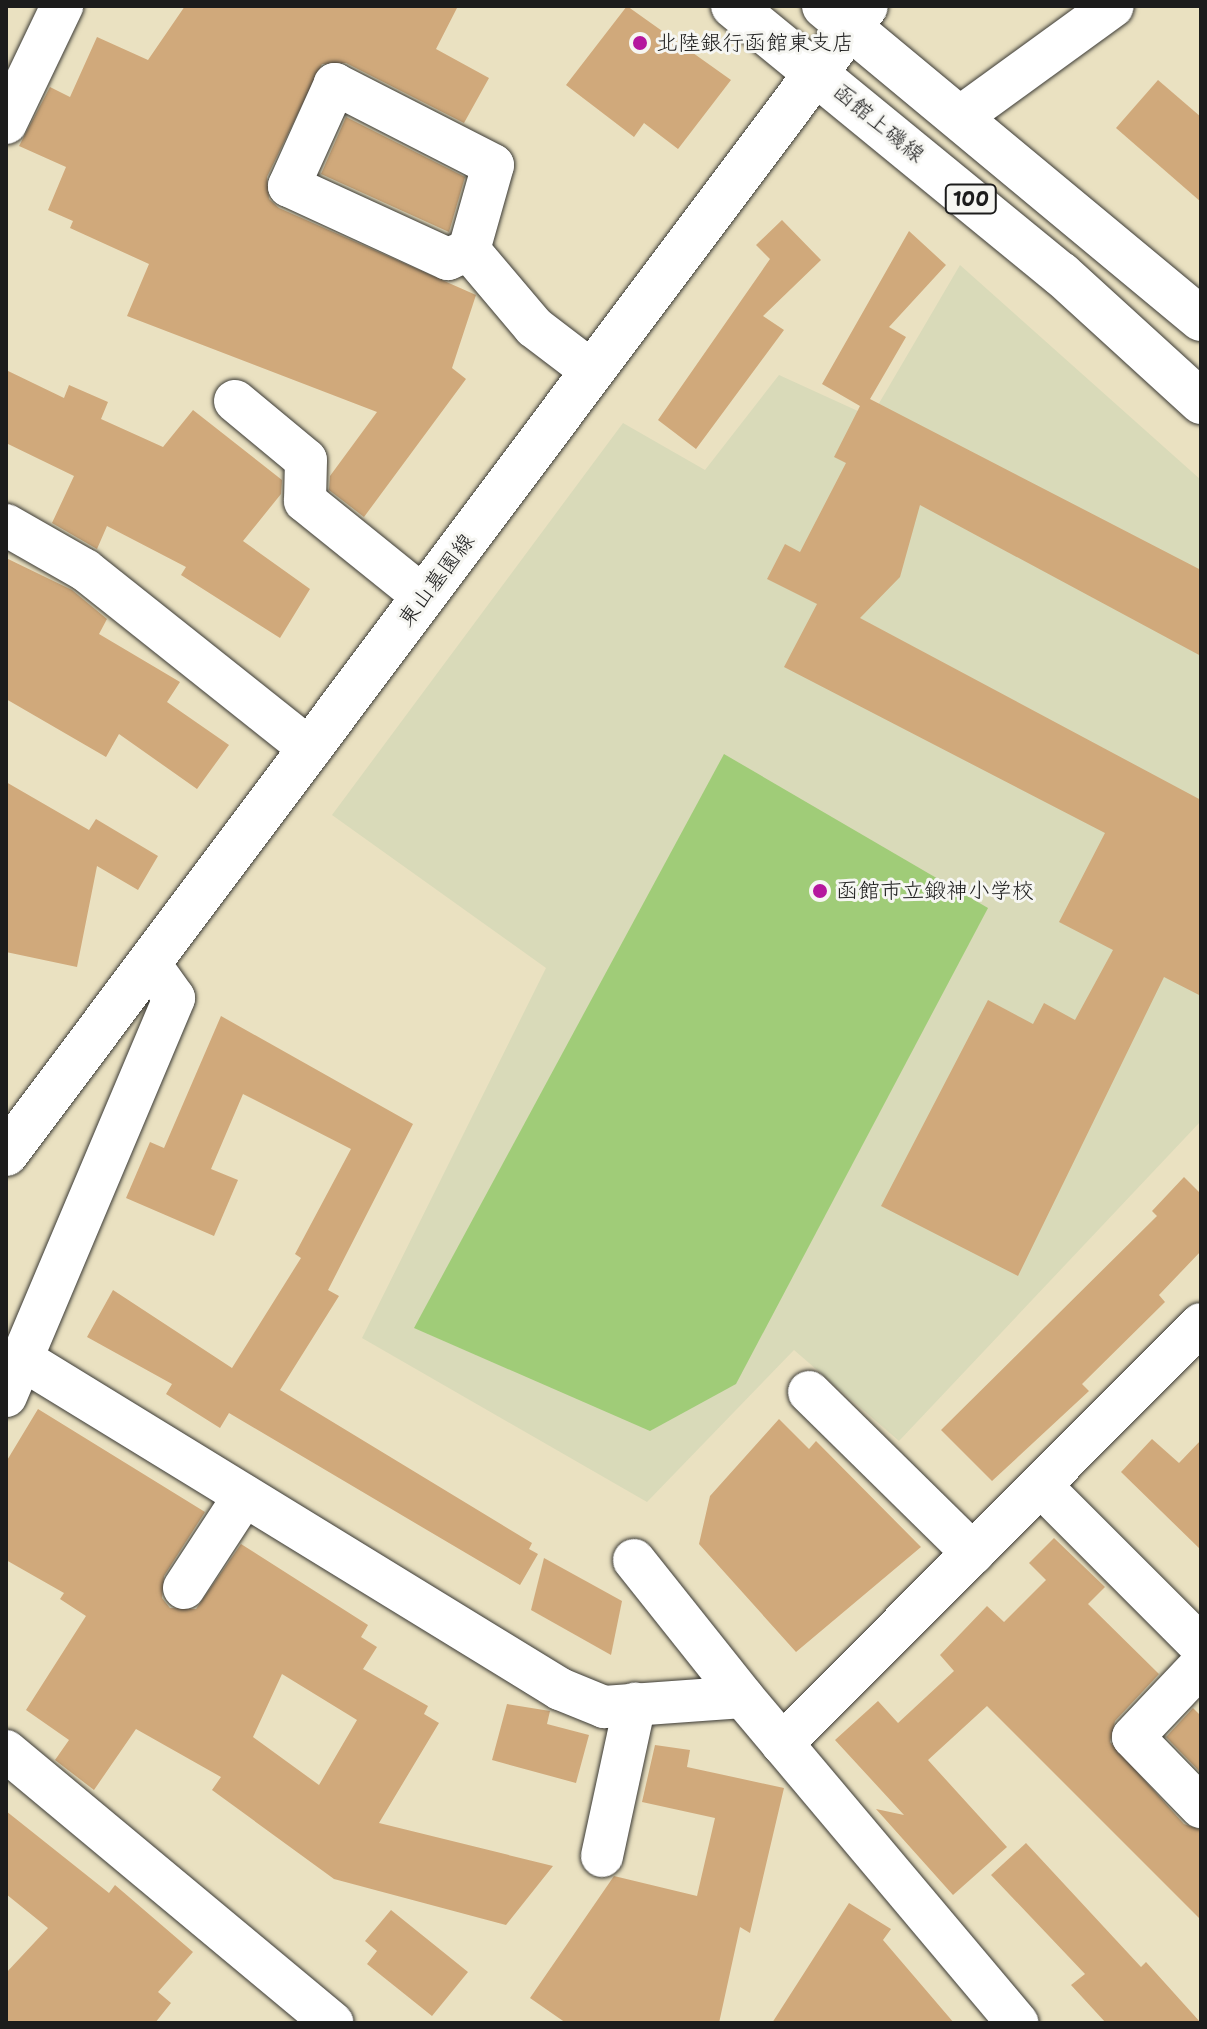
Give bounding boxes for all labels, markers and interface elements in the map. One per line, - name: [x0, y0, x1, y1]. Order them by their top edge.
- place label: 北陸銀行函館東支店: [656, 30, 854, 56]
- marker: 北陸銀行函館東支店: [631, 34, 649, 52]
- street label: 函館上磯線: [828, 78, 930, 168]
- road number: 100: [943, 183, 999, 215]
- street label: 東山墓園線: [392, 528, 480, 632]
- place label: 函館市立鍛神小学校: [836, 878, 1034, 904]
- marker: 函館市立鍛神小学校: [811, 882, 829, 900]

